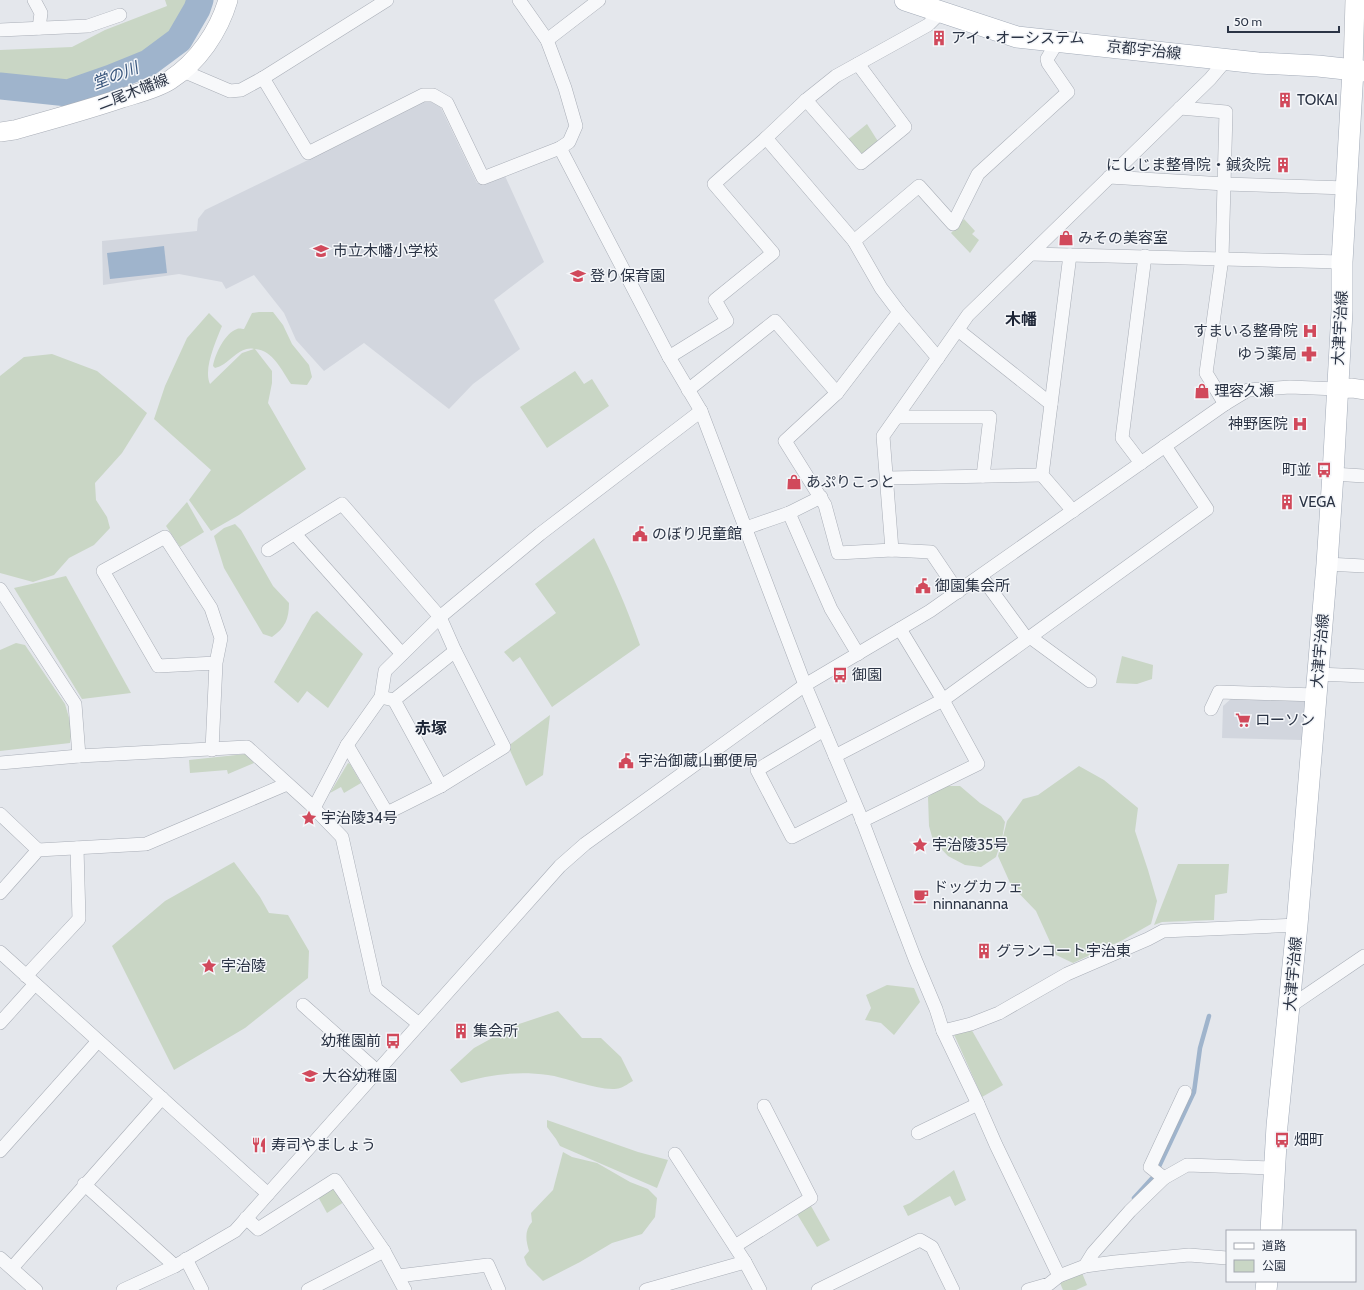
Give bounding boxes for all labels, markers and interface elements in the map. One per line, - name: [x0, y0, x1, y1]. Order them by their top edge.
- scale bar: [1228, 8, 1339, 34]
- text: 50 m: [1234, 14, 1262, 29]
- building icon: アイ・オーシステム: [930, 29, 948, 47]
- place label: アイ・オーシステム: [951, 29, 1085, 47]
- street label: 京都宇治線: [1106, 37, 1182, 63]
- water label: 堂の川: [89, 57, 143, 93]
- street label: 二尾木幡線: [95, 70, 171, 114]
- building icon: TOKAI: [1276, 91, 1294, 109]
- place label: TOKAI: [1297, 91, 1338, 109]
- place label: にしじま整骨院・鍼灸院: [1106, 156, 1271, 174]
- building icon: にしじま整骨院・鍼灸院: [1274, 156, 1292, 174]
- shop icon: みその美容室: [1057, 229, 1075, 247]
- place label: みその美容室: [1078, 229, 1168, 247]
- school or university icon: 市立木幡小学校: [312, 242, 330, 260]
- place label: 市立木幡小学校: [333, 242, 438, 260]
- school or university icon: 登り保育園: [569, 267, 587, 285]
- place label: 登り保育園: [590, 267, 665, 285]
- street label: 大津宇治線: [1329, 290, 1351, 366]
- district label: 木幡: [1005, 310, 1037, 329]
- place label: すまいる整骨院: [1193, 322, 1298, 340]
- hospital icon: すまいる整骨院: [1301, 322, 1319, 340]
- place label: ゆう薬局: [1237, 345, 1297, 363]
- pharmacy icon: ゆう薬局: [1300, 345, 1318, 363]
- shop icon: 理容久瀬: [1193, 382, 1211, 400]
- place label: 理容久瀬: [1214, 382, 1274, 400]
- place label: 神野医院: [1228, 415, 1288, 433]
- hospital icon: 神野医院: [1291, 415, 1309, 433]
- place label: 町並: [1282, 461, 1312, 479]
- bus stop icon: 町並: [1315, 461, 1333, 479]
- shop icon: あぷりこっと: [785, 473, 803, 491]
- place label: あぷりこっと: [806, 473, 895, 491]
- building icon: VEGA: [1278, 493, 1296, 511]
- place label: VEGA: [1299, 493, 1336, 511]
- public building icon: のぼり児童館: [631, 525, 649, 543]
- place label: のぼり児童館: [652, 525, 742, 543]
- public building icon: 御園集会所: [914, 577, 932, 595]
- place label: 御園集会所: [935, 577, 1010, 595]
- street label: 大津宇治線: [1308, 613, 1332, 689]
- bus stop icon: 御園: [831, 666, 849, 684]
- place label: 御園: [852, 666, 882, 684]
- supermarket icon: ローソン: [1234, 711, 1252, 729]
- place label: ローソン: [1255, 711, 1315, 729]
- district label: 赤塚: [415, 719, 447, 738]
- public building icon: 宇治御蔵山郵便局: [617, 752, 635, 770]
- place label: 宇治御蔵山郵便局: [638, 752, 758, 770]
- place icon: 宇治陵34号: [300, 809, 318, 827]
- place label: 宇治陵34号: [321, 809, 398, 827]
- place icon: 宇治陵35号: [911, 836, 929, 854]
- place label: 宇治陵35号: [932, 836, 1008, 854]
- place label: ドッグカフェ ninnananna: [933, 878, 1023, 913]
- cafe icon: ドッグカフェ ninnananna: [912, 887, 930, 905]
- street label: 大津宇治線: [1281, 936, 1305, 1012]
- building icon: グランコート宇治東: [975, 942, 993, 960]
- place label: グランコート宇治東: [996, 942, 1131, 960]
- place icon: 宇治陵: [200, 957, 218, 975]
- place label: 宇治陵: [221, 957, 266, 975]
- building icon: 集会所: [452, 1022, 470, 1040]
- place label: 集会所: [473, 1022, 518, 1040]
- place label: 幼稚園前: [321, 1032, 381, 1050]
- bus stop icon: 幼稚園前: [384, 1032, 402, 1050]
- school or university icon: 大谷幼稚園: [301, 1067, 319, 1085]
- place label: 大谷幼稚園: [322, 1067, 397, 1085]
- bus stop icon: 畑町: [1273, 1131, 1291, 1149]
- place label: 畑町: [1294, 1131, 1324, 1149]
- restaurant icon: 寿司やましょう: [250, 1136, 268, 1154]
- place label: 寿司やましょう: [271, 1136, 376, 1154]
- legend: [1226, 1230, 1356, 1282]
- text: 道路: [1262, 1238, 1286, 1253]
- text: 公園: [1262, 1258, 1286, 1273]

